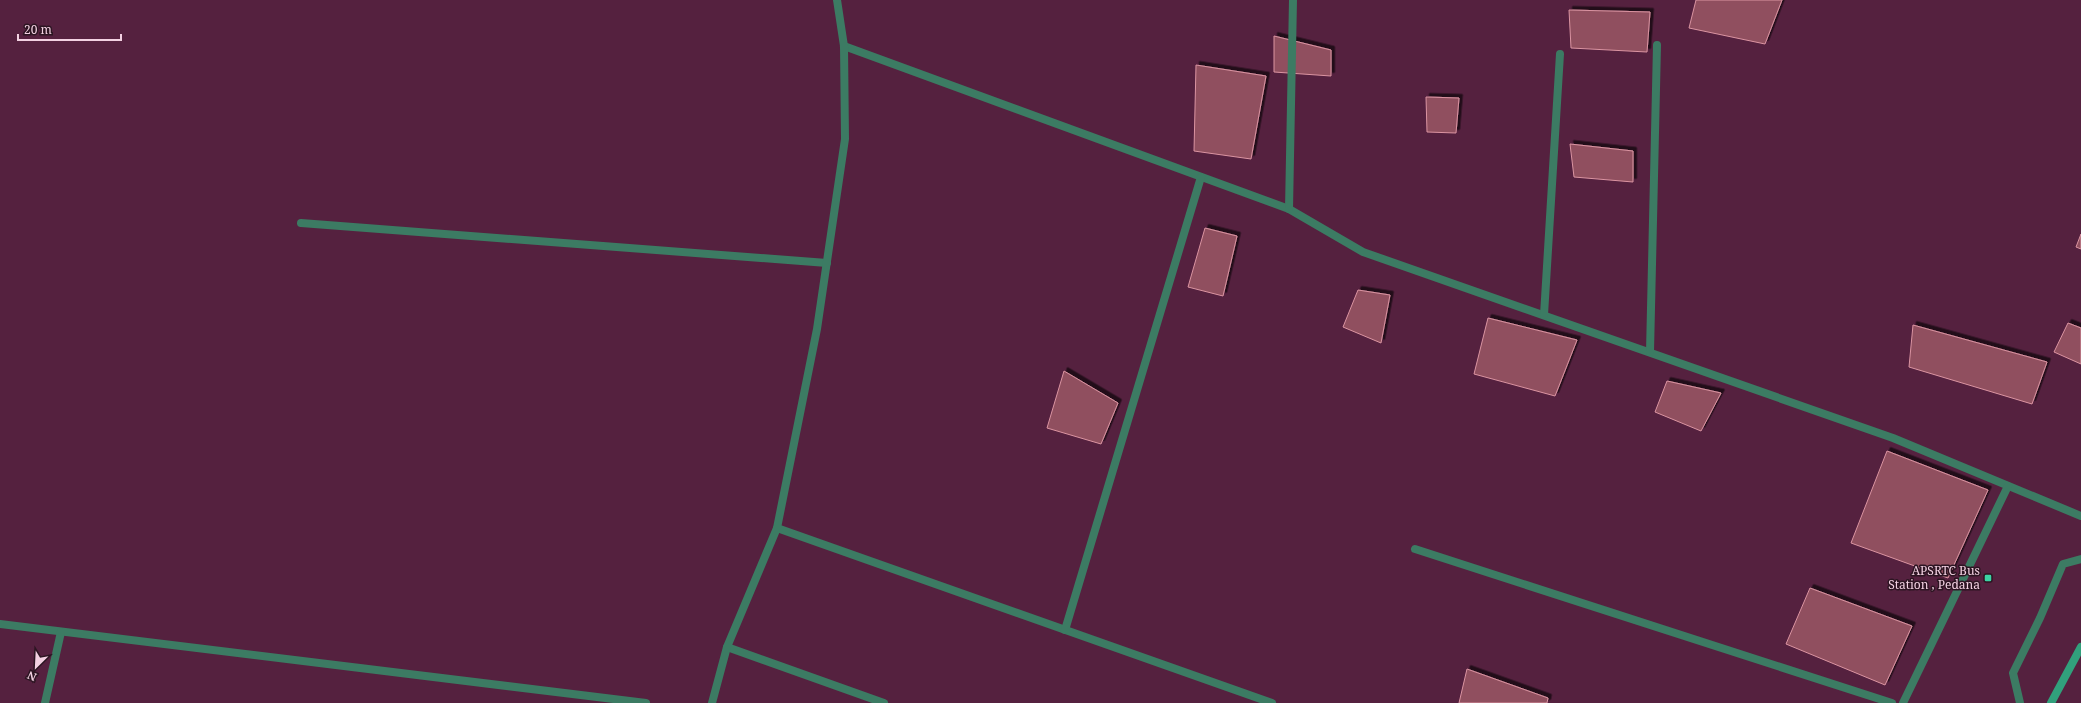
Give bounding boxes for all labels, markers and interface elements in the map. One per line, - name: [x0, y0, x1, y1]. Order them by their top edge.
- scale bar: [18, 16, 121, 42]
- text: 20 m: [24, 21, 52, 38]
- place label: APSRTC Bus Station , Pedana: [1888, 562, 1980, 593]
- marker: APSRTC Bus Station , Pedana: [1983, 573, 1993, 583]
- north arrow: [16, 647, 56, 687]
- text: N: [24, 668, 39, 685]

